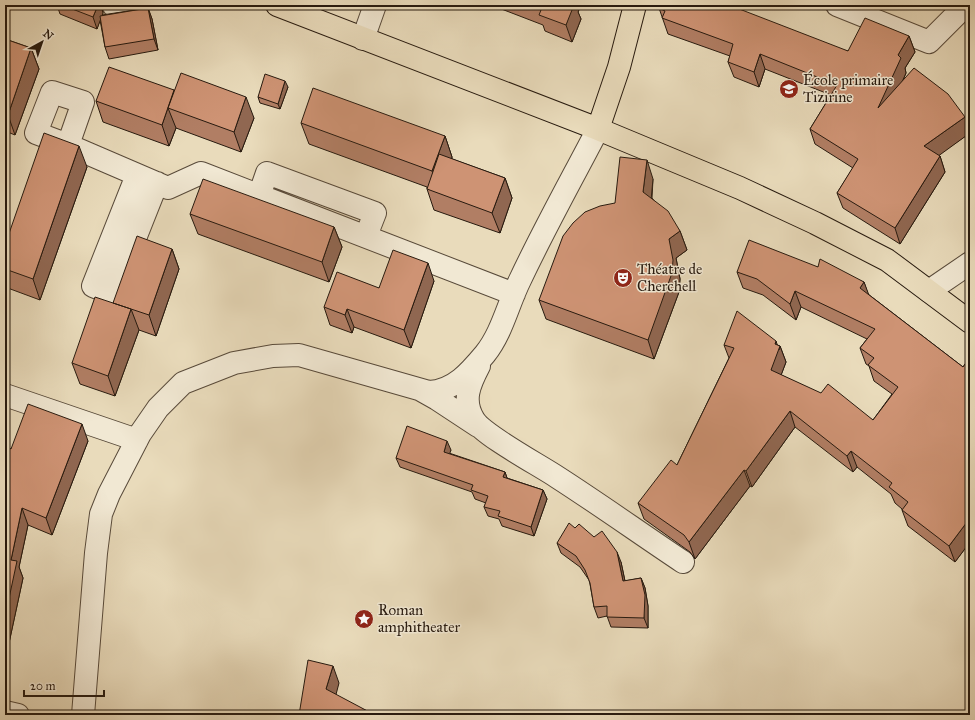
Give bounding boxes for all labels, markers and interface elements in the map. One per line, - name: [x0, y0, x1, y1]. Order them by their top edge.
- north arrow: [22, 22, 62, 62]
- text: N: [40, 27, 56, 43]
- place label: École primaire Tizirine: [803, 70, 893, 106]
- school or university icon: École primaire Tizirine: [778, 78, 800, 100]
- place label: Théatre de Cherchell: [637, 260, 702, 295]
- theatre icon: Théatre de Cherchell: [612, 267, 634, 289]
- place label: Roman amphitheater: [378, 601, 460, 636]
- place icon: Roman amphitheater: [353, 608, 375, 630]
- scale bar: [24, 672, 104, 698]
- text: 20 m: [30, 679, 56, 693]

